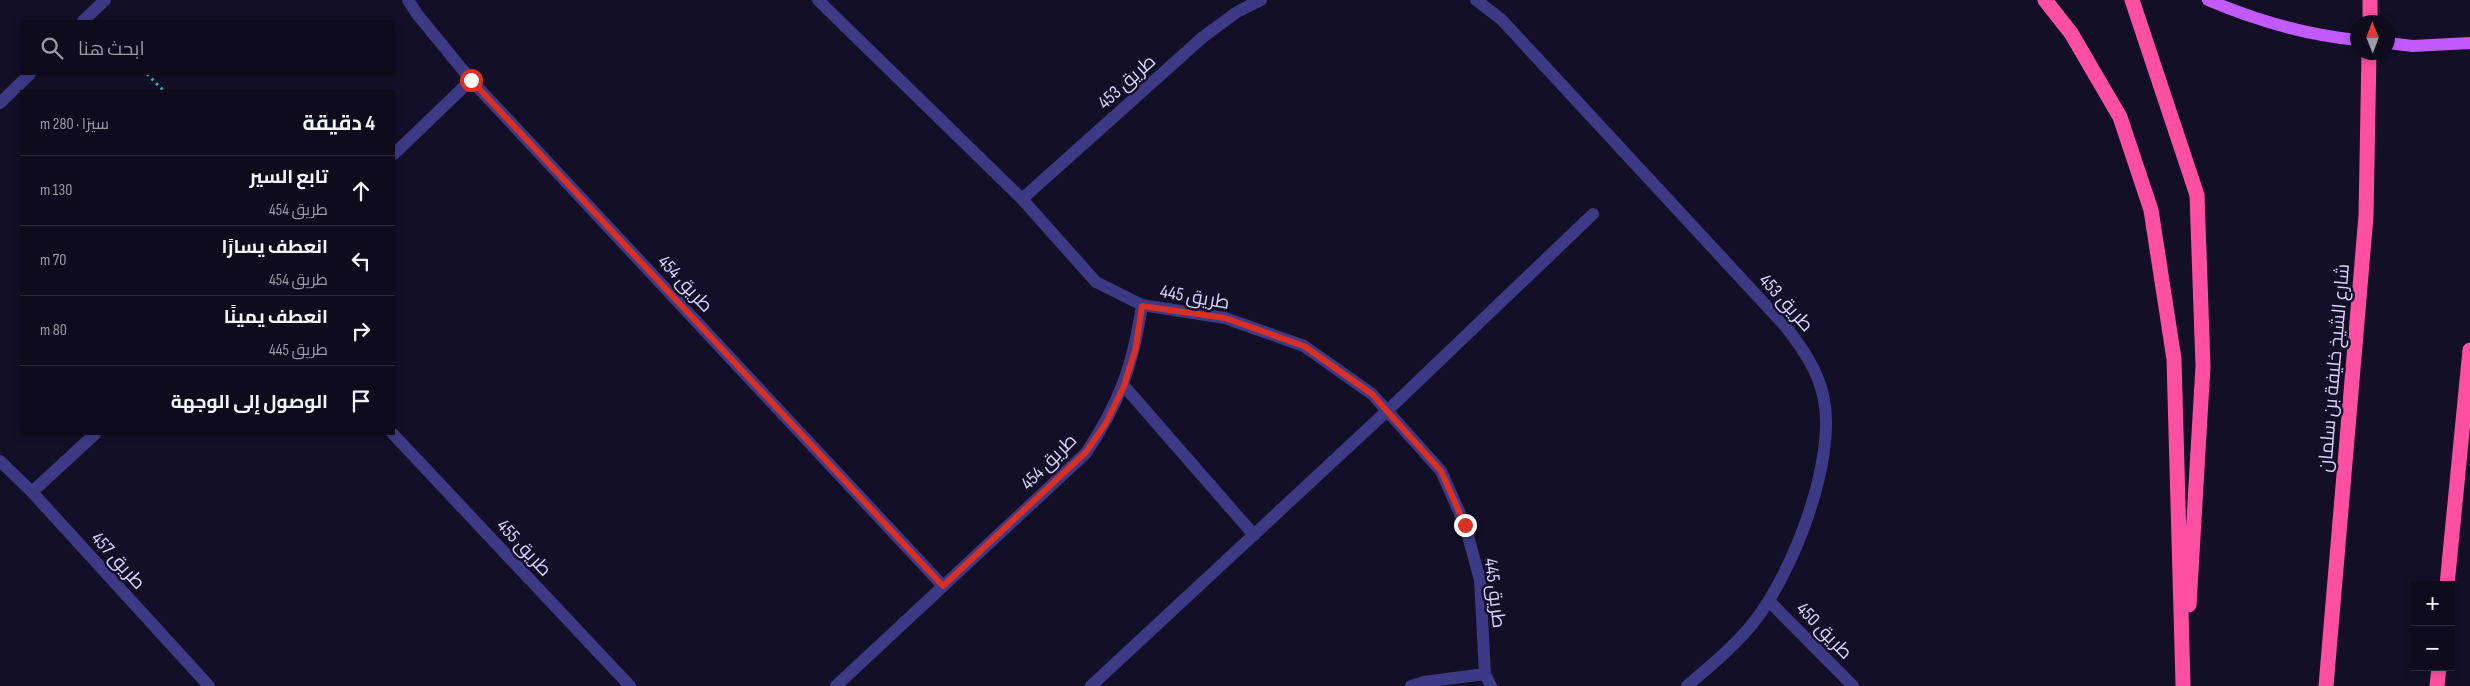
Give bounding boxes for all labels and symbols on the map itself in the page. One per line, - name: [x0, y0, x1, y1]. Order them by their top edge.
- north arrow: [2350, 15, 2395, 60]
- street label: طريق 453: [1093, 50, 1161, 114]
- route start: [460, 69, 483, 92]
- street label: طريق 454: [653, 251, 717, 317]
- street label: شارع الشيخ خليفة بن سلمان: [2314, 263, 2356, 473]
- street label: طريق 453: [1754, 269, 1818, 337]
- street label: طريق 445: [1158, 280, 1231, 315]
- street label: طريق 454: [1016, 429, 1082, 495]
- route end: [1454, 514, 1477, 537]
- street label: طريق 455: [492, 515, 556, 581]
- street label: طريق 457: [86, 527, 150, 595]
- street label: طريق 445: [1479, 557, 1510, 629]
- street label: طريق 450: [1791, 598, 1857, 664]

